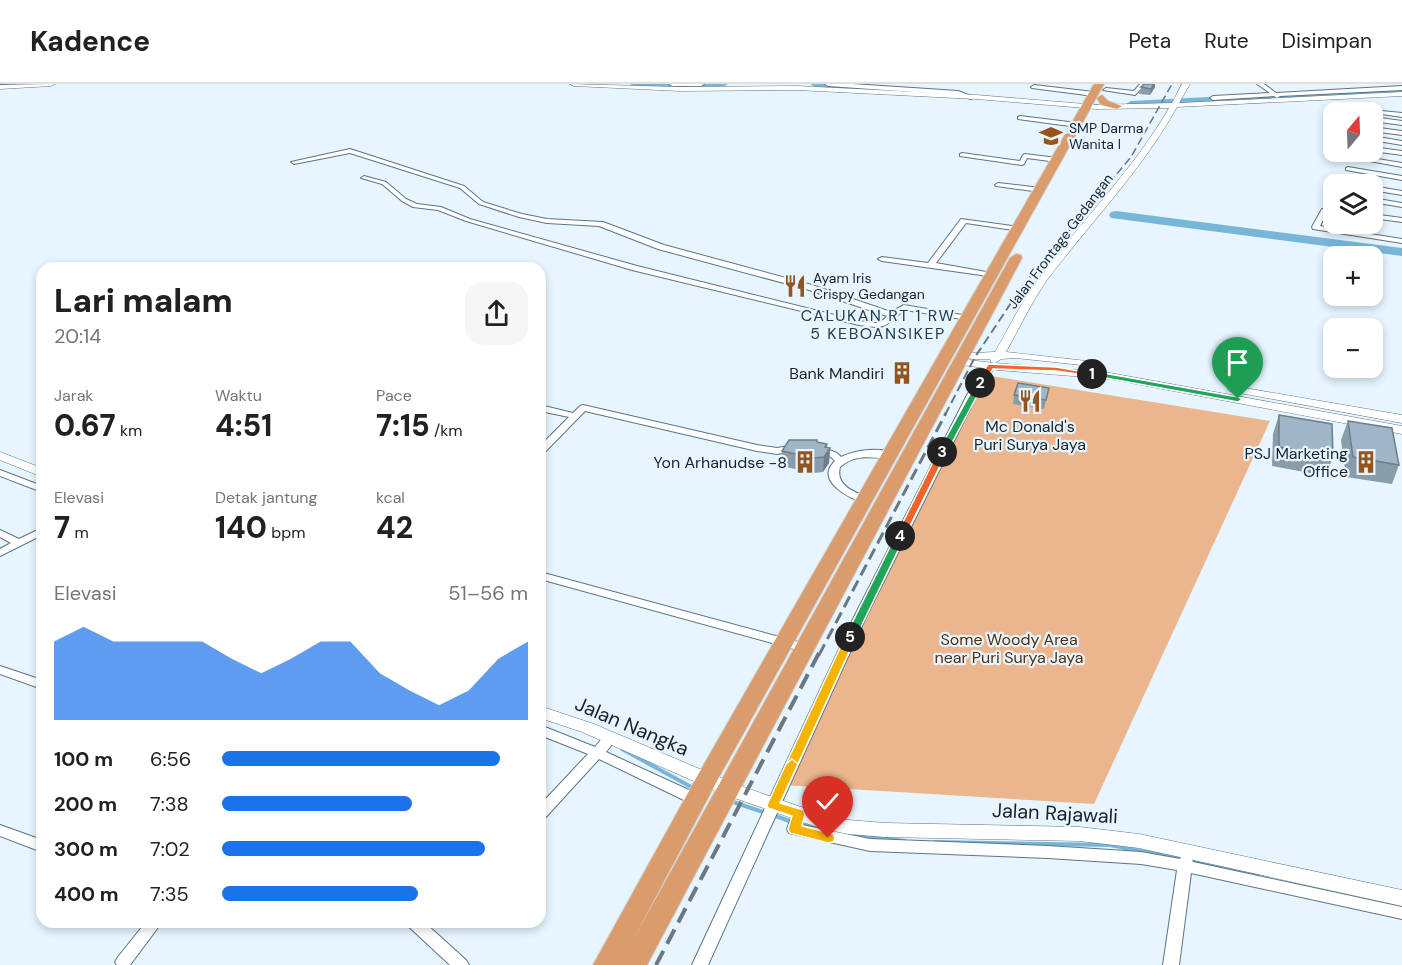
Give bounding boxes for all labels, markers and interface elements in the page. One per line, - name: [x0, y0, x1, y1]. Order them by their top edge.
- text: Kadence: [30, 23, 150, 60]
- text: Peta: [1128, 27, 1171, 55]
- text: Rute: [1204, 27, 1249, 55]
- text: Disimpan: [1282, 27, 1372, 55]
- north arrow: [1323, 102, 1383, 162]
- map controls: [1323, 102, 1383, 378]
- place label: SMP Darma Wanita I: [1069, 119, 1143, 153]
- school or university icon: SMP Darma Wanita I: [1038, 123, 1064, 149]
- street label: Jalan Frontage Gedangan: [1003, 170, 1117, 312]
- button: layers: [1323, 174, 1383, 234]
- button: +: [1323, 246, 1383, 306]
- place label: Ayam Iris Crispy Gedangan: [813, 269, 925, 303]
- restaurant icon: Ayam Iris Crispy Gedangan: [782, 273, 808, 299]
- text: Lari malam: [54, 279, 233, 322]
- button: share: [465, 282, 528, 345]
- district label: CALUKAN RT 1 RW 5 KEBOANSIKEP: [801, 305, 955, 344]
- button: −: [1323, 318, 1383, 378]
- text: 20:14: [54, 323, 101, 349]
- pin: [1212, 337, 1263, 399]
- icon: arrive: [1221, 346, 1254, 379]
- pin: 1: [1077, 359, 1107, 389]
- building icon: Bank Mandiri: [889, 360, 915, 386]
- place label: Bank Mandiri: [789, 363, 884, 384]
- text: 1: [1089, 363, 1095, 384]
- pin: 2: [965, 368, 995, 398]
- text: 2: [975, 372, 985, 393]
- text: Jarak: [54, 385, 93, 406]
- text: Waktu: [215, 385, 262, 406]
- text: Pace: [376, 385, 412, 406]
- restaurant icon: Mc Donald's Puri Surya Jaya: [1017, 388, 1043, 414]
- text: 0.67: [54, 406, 116, 445]
- text: 4:51: [215, 406, 272, 445]
- text: 7:15: [376, 406, 430, 445]
- place label: Mc Donald's Puri Surya Jaya: [974, 416, 1086, 455]
- text: km: [116, 420, 142, 441]
- text: /km: [430, 420, 463, 441]
- pin: 3: [927, 437, 957, 467]
- text: 3: [937, 441, 947, 462]
- place label: PSJ Marketing Office: [1245, 443, 1348, 482]
- building icon: Yon Arhanudse -8: [792, 449, 818, 475]
- building icon: PSJ Marketing Office: [1353, 449, 1379, 475]
- place label: Yon Arhanudse -8: [654, 452, 787, 473]
- text: Elevasi: [54, 487, 104, 508]
- text: Detak jantung: [215, 487, 317, 508]
- text: kcal: [376, 487, 405, 508]
- text: 7: [54, 508, 70, 547]
- text: 140: [215, 508, 267, 547]
- text: 42: [376, 508, 413, 547]
- pin: 4: [885, 521, 915, 551]
- text: m: [70, 522, 89, 543]
- text: bpm: [267, 522, 305, 543]
- text: 4: [895, 525, 905, 546]
- text: Elevasi: [54, 580, 116, 606]
- text: 51–56 m: [448, 580, 528, 606]
- pin: 5: [835, 622, 865, 652]
- text: 5: [845, 626, 855, 647]
- park label: Some Woody Area near Puri Surya Jaya: [935, 629, 1083, 668]
- street label: Jalan Nangka: [571, 690, 693, 762]
- text: 100 m: [54, 746, 113, 772]
- text: 6:56: [150, 746, 191, 772]
- pin: [802, 776, 853, 838]
- icon: check: [811, 785, 844, 818]
- text: 200 m: [54, 791, 117, 817]
- text: 7:38: [150, 791, 189, 817]
- street label: Jalan Rajawali: [991, 797, 1119, 829]
- text: 300 m: [54, 836, 118, 862]
- text: 7:02: [150, 836, 190, 862]
- text: 400 m: [54, 881, 119, 907]
- text: 7:35: [150, 881, 189, 907]

